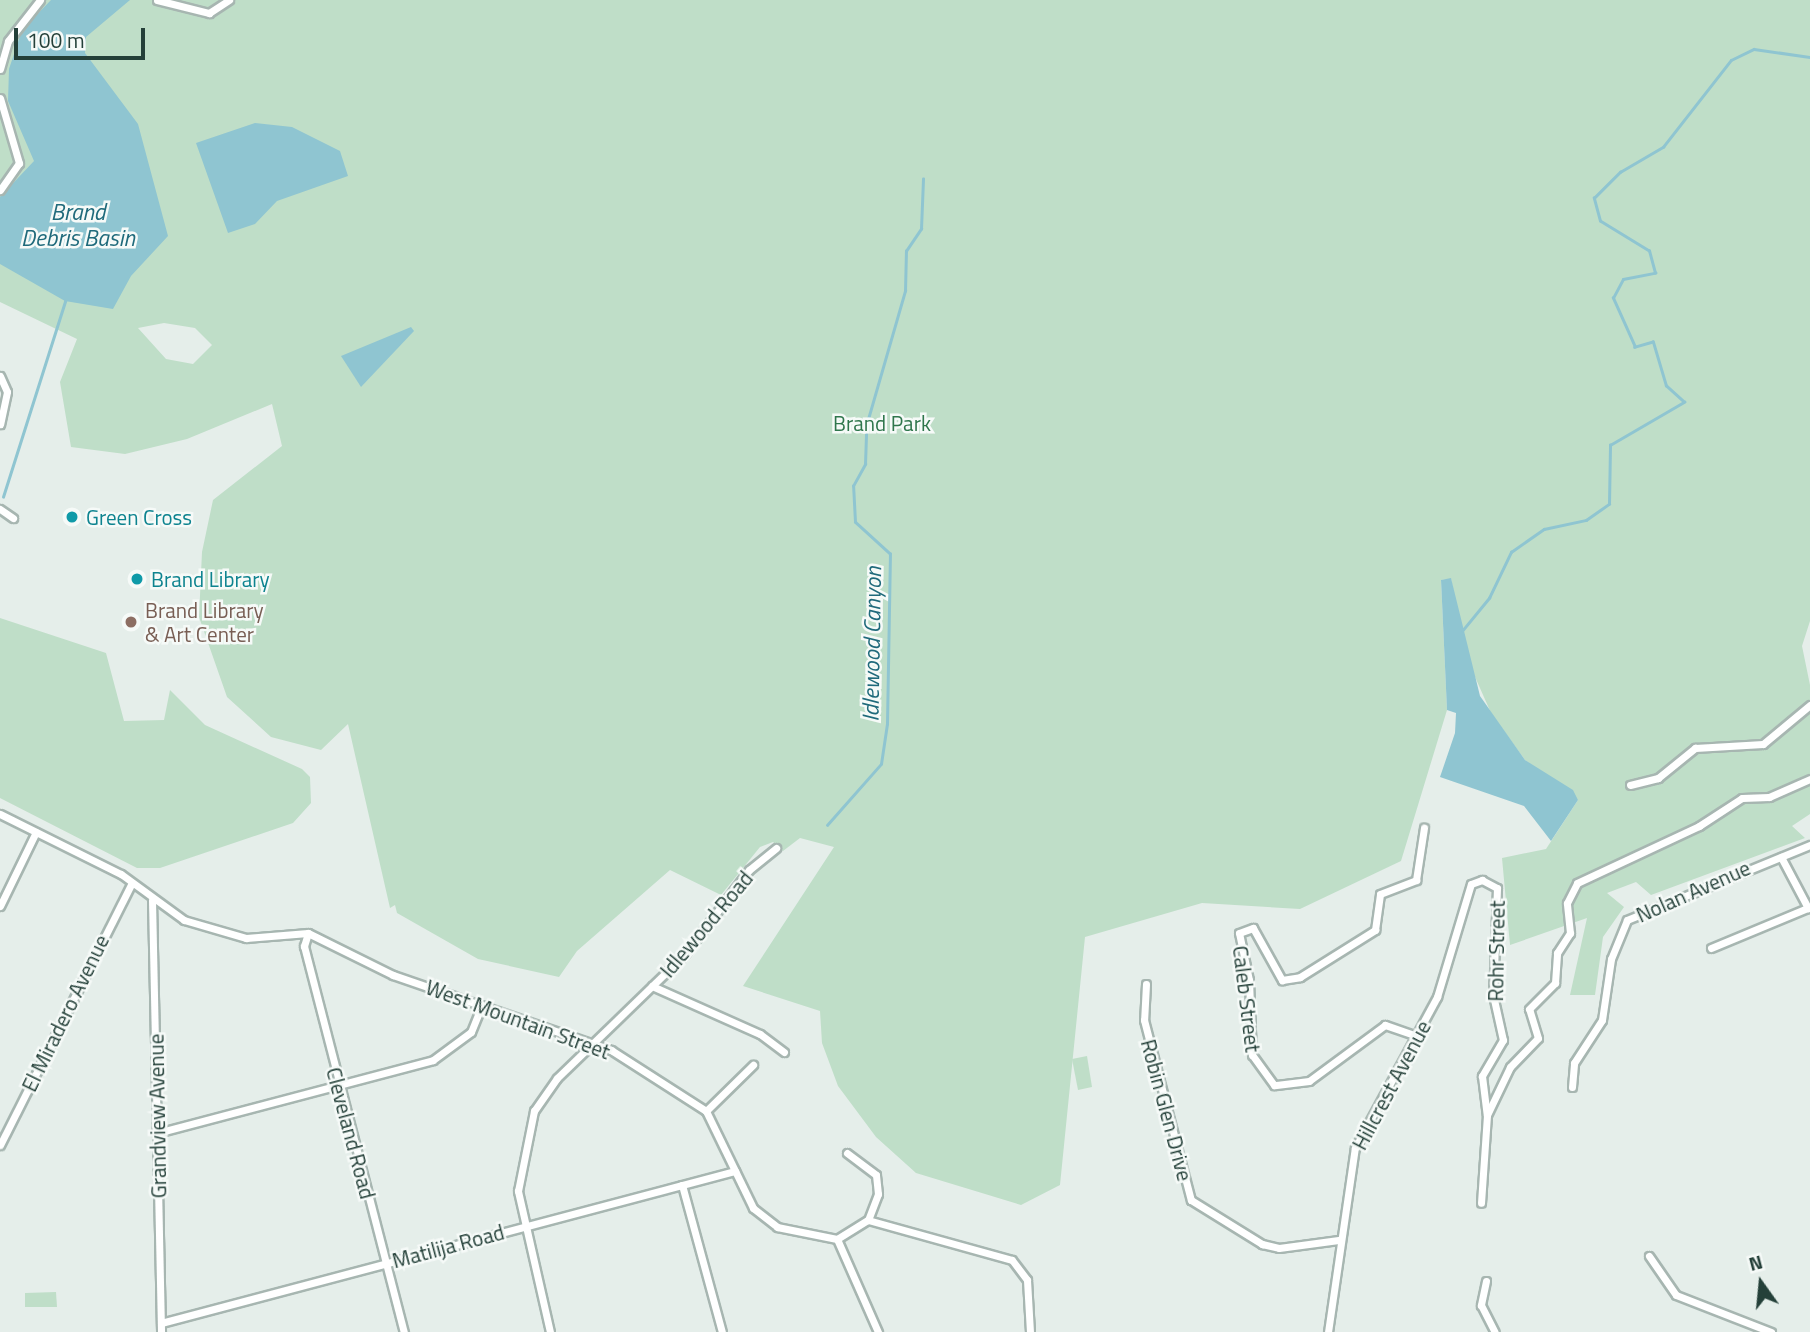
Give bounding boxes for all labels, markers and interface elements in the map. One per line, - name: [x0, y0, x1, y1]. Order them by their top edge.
- scale bar: [18, 14, 149, 58]
- text: 100 m: [27, 24, 84, 56]
- water label: Brand Debris Basin: [21, 198, 135, 252]
- park label: Brand Park: [833, 410, 931, 436]
- place label: Green Cross: [86, 504, 192, 530]
- marker: Green Cross: [64, 509, 80, 525]
- place label: Brand Library: [151, 566, 270, 592]
- water label: Idlewood Canyon: [857, 566, 887, 722]
- marker: Brand Library: [129, 571, 145, 587]
- place label: Brand Library & Art Center: [145, 597, 264, 647]
- marker: Brand Library & Art Center: [123, 614, 139, 630]
- street label: Nolan Avenue: [1632, 855, 1754, 927]
- street label: Idlewood Road: [654, 866, 758, 982]
- street label: Rohr Street: [1483, 900, 1509, 1002]
- street label: El Miradero Avenue: [16, 931, 114, 1095]
- street label: Caleb Street: [1228, 944, 1266, 1054]
- street label: West Mountain Street: [423, 974, 613, 1064]
- street label: Hillcrest Avenue: [1346, 1016, 1436, 1154]
- street label: Grandview Avenue: [143, 1033, 171, 1199]
- street label: Robin Glen Drive: [1136, 1036, 1198, 1184]
- street label: Cleveland Road: [321, 1065, 381, 1201]
- street label: Matilija Road: [389, 1219, 507, 1273]
- text: N: [1745, 1247, 1766, 1278]
- north arrow: [1726, 1248, 1796, 1318]

